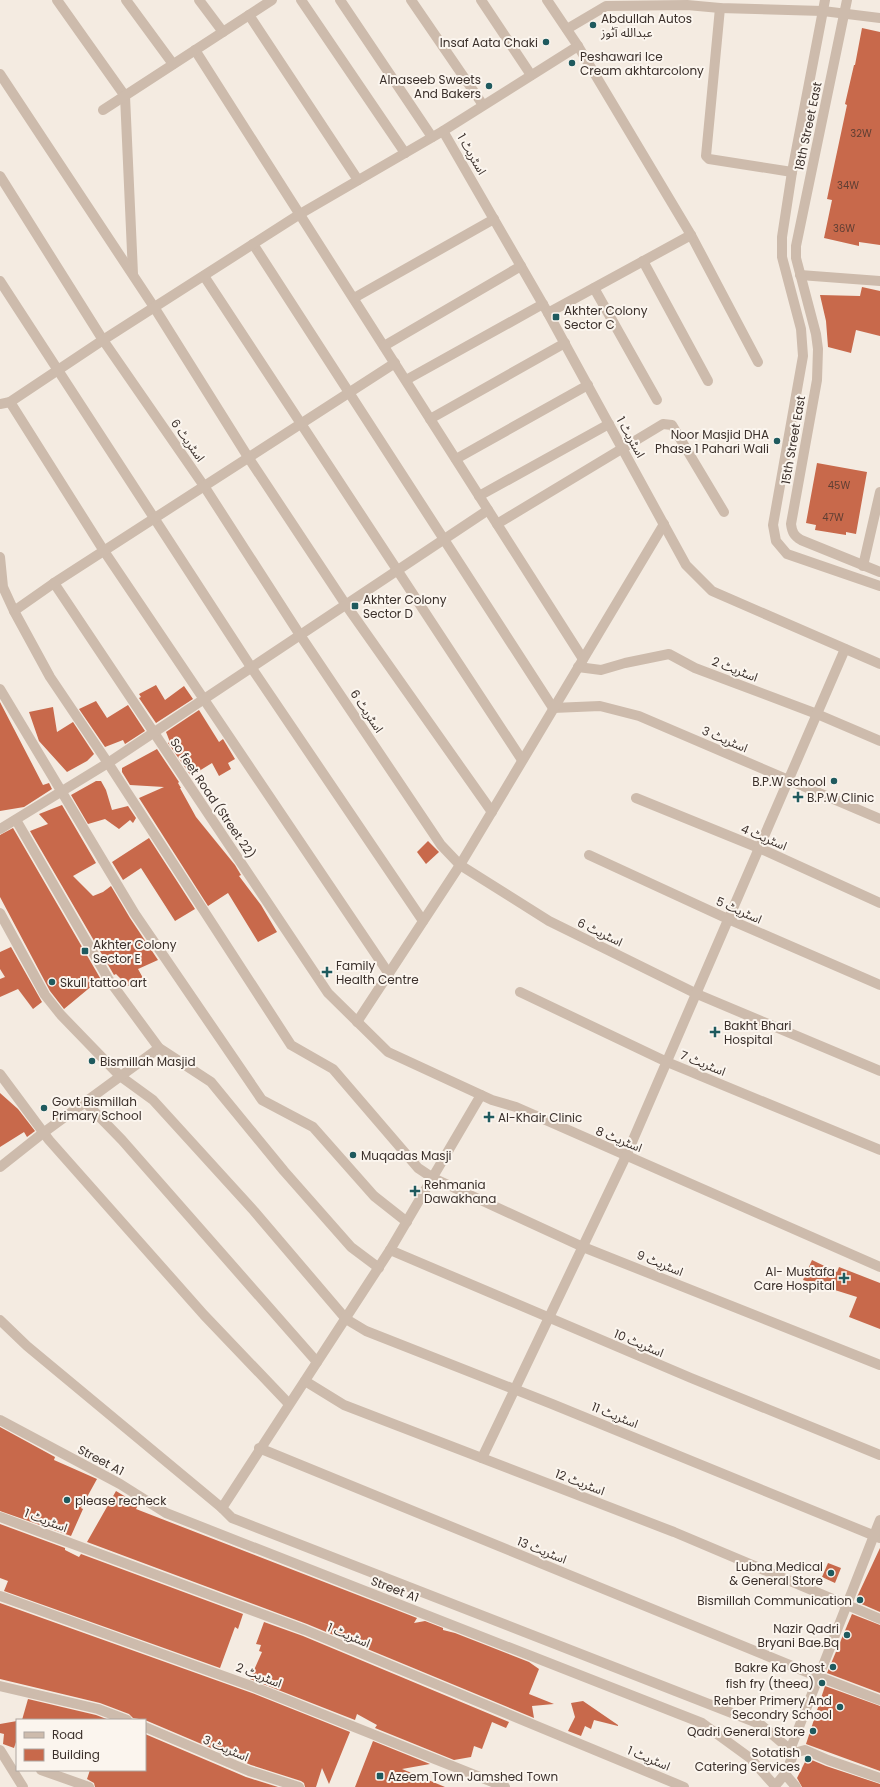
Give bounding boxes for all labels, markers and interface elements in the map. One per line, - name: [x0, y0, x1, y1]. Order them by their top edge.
- place label: Abdullah Autos عبدالله آٹوز: [600, 10, 692, 41]
- marker: Abdullah Autos عبدالله آٹوز: [588, 20, 598, 30]
- place label: Insaf Aata Chaki: [440, 34, 538, 51]
- marker: Insaf Aata Chaki: [541, 37, 551, 47]
- place label: Peshawari Ice Cream akhtarcolony: [580, 48, 704, 79]
- marker: Peshawari Ice Cream akhtarcolony: [567, 58, 577, 68]
- place label: Alnaseeb Sweets And Bakers: [379, 71, 481, 102]
- street label: 18th Street East: [790, 80, 826, 172]
- marker: Alnaseeb Sweets And Bakers: [484, 81, 494, 91]
- house number: 32W: [850, 126, 872, 141]
- street label: اسٹریٹ 1: [453, 130, 491, 178]
- house number: 34W: [837, 178, 859, 193]
- house number: 36W: [833, 221, 855, 236]
- place label: Akhter Colony Sector C: [564, 302, 648, 333]
- marker: Akhter Colony Sector C: [551, 312, 561, 322]
- street label: 15th Street East: [777, 394, 809, 486]
- street label: اسٹریٹ 1: [613, 413, 649, 461]
- street label: اسٹریٹ 6: [167, 415, 209, 465]
- place label: Noor Masjid DHA Phase 1 Pahari Wali: [655, 426, 769, 457]
- marker: Noor Masjid DHA Phase 1 Pahari Wali: [772, 436, 782, 446]
- house number: 45W: [828, 478, 850, 493]
- house number: 47W: [822, 510, 844, 525]
- place label: Akhter Colony Sector D: [363, 591, 447, 622]
- marker: Akhter Colony Sector D: [350, 601, 360, 611]
- street label: اسٹریٹ 2: [710, 652, 761, 686]
- street label: اسٹریٹ 6: [346, 686, 388, 736]
- street label: اسٹریٹ 3: [700, 722, 751, 756]
- street label: So feet Road (Street 22): [166, 734, 260, 862]
- place label: B.P.W school: [752, 773, 826, 790]
- marker: B.P.W school: [829, 776, 839, 786]
- place label: B.P.W Clinic: [807, 789, 874, 806]
- marker: B.P.W Clinic: [792, 791, 804, 803]
- street label: اسٹریٹ 4: [738, 820, 790, 854]
- street label: اسٹریٹ 5: [713, 892, 765, 928]
- street label: اسٹریٹ 6: [574, 914, 626, 950]
- place label: Akhter Colony Sector E: [93, 936, 177, 967]
- marker: Akhter Colony Sector E: [80, 946, 90, 956]
- place label: Family Health Centre: [336, 957, 419, 988]
- marker: Family Health Centre: [321, 966, 333, 978]
- place label: Skull tattoo art: [60, 974, 147, 991]
- marker: Skull tattoo art: [47, 977, 57, 987]
- place label: Bakht Bhari Hospital: [724, 1017, 792, 1048]
- marker: Bakht Bhari Hospital: [709, 1026, 721, 1038]
- street label: اسٹریٹ 7: [678, 1046, 728, 1080]
- place label: Bismillah Masjid: [100, 1053, 196, 1070]
- marker: Bismillah Masjid: [87, 1056, 97, 1066]
- place label: Govt Bismillah Primary School: [52, 1093, 142, 1124]
- marker: Govt Bismillah Primary School: [39, 1103, 49, 1113]
- place label: Al-Khair Clinic: [498, 1109, 582, 1126]
- marker: Al-Khair Clinic: [483, 1111, 495, 1123]
- street label: اسٹریٹ 8: [593, 1122, 645, 1156]
- place label: Muqadas Masji: [361, 1147, 452, 1164]
- marker: Muqadas Masji: [348, 1150, 358, 1160]
- place label: Rehmania Dawakhana: [424, 1176, 496, 1207]
- marker: Rehmania Dawakhana: [409, 1185, 421, 1197]
- street label: اسٹریٹ 9: [634, 1246, 686, 1280]
- place label: Al- Mustafa Care Hospital: [754, 1263, 835, 1294]
- marker: Al- Mustafa Care Hospital: [838, 1272, 850, 1284]
- street label: اسٹریٹ 10: [612, 1325, 667, 1361]
- street label: اسٹریٹ 11: [589, 1398, 641, 1432]
- street label: Street A1: [75, 1441, 127, 1479]
- street label: اسٹریٹ 12: [553, 1465, 607, 1499]
- place label: please recheck: [75, 1492, 167, 1509]
- marker: please recheck: [62, 1495, 72, 1505]
- street label: اسٹریٹ 1: [22, 1504, 70, 1536]
- street label: اسٹریٹ 13: [515, 1532, 569, 1568]
- place label: Lubna Medical & General Store: [729, 1558, 823, 1589]
- marker: Lubna Medical & General Store: [826, 1568, 836, 1578]
- street label: Street A1: [368, 1572, 422, 1606]
- place label: Bismillah Communication: [697, 1592, 852, 1609]
- marker: Bismillah Communication: [855, 1595, 865, 1605]
- street label: اسٹریٹ 1: [325, 1618, 373, 1652]
- place label: Nazir Qadri Bryani Bae.Bq: [758, 1620, 839, 1651]
- marker: Nazir Qadri Bryani Bae.Bq: [842, 1630, 852, 1640]
- street label: اسٹریٹ 2: [234, 1658, 285, 1692]
- place label: Bakre Ka Ghost: [734, 1659, 825, 1676]
- marker: Bakre Ka Ghost: [828, 1662, 838, 1672]
- place label: fish fry (theea): [726, 1675, 814, 1692]
- marker: fish fry (theea): [817, 1678, 827, 1688]
- place label: Rehber Primery And Secondry School: [714, 1692, 832, 1723]
- marker: Rehber Primery And Secondry School: [835, 1702, 845, 1712]
- legend: [16, 1719, 146, 1771]
- place label: Qadri General Store: [687, 1723, 805, 1740]
- text: Road: [52, 1726, 83, 1743]
- marker: Qadri General Store: [808, 1726, 818, 1736]
- street label: اسٹریٹ 3: [201, 1731, 252, 1765]
- street label: اسٹریٹ 1: [625, 1741, 673, 1775]
- place label: Sotatish Catering Services: [695, 1744, 800, 1775]
- text: Building: [52, 1746, 100, 1763]
- marker: Sotatish Catering Services: [803, 1754, 813, 1764]
- place label: Azeem Town Jamshed Town: [388, 1768, 558, 1785]
- marker: Azeem Town Jamshed Town: [375, 1771, 385, 1781]

